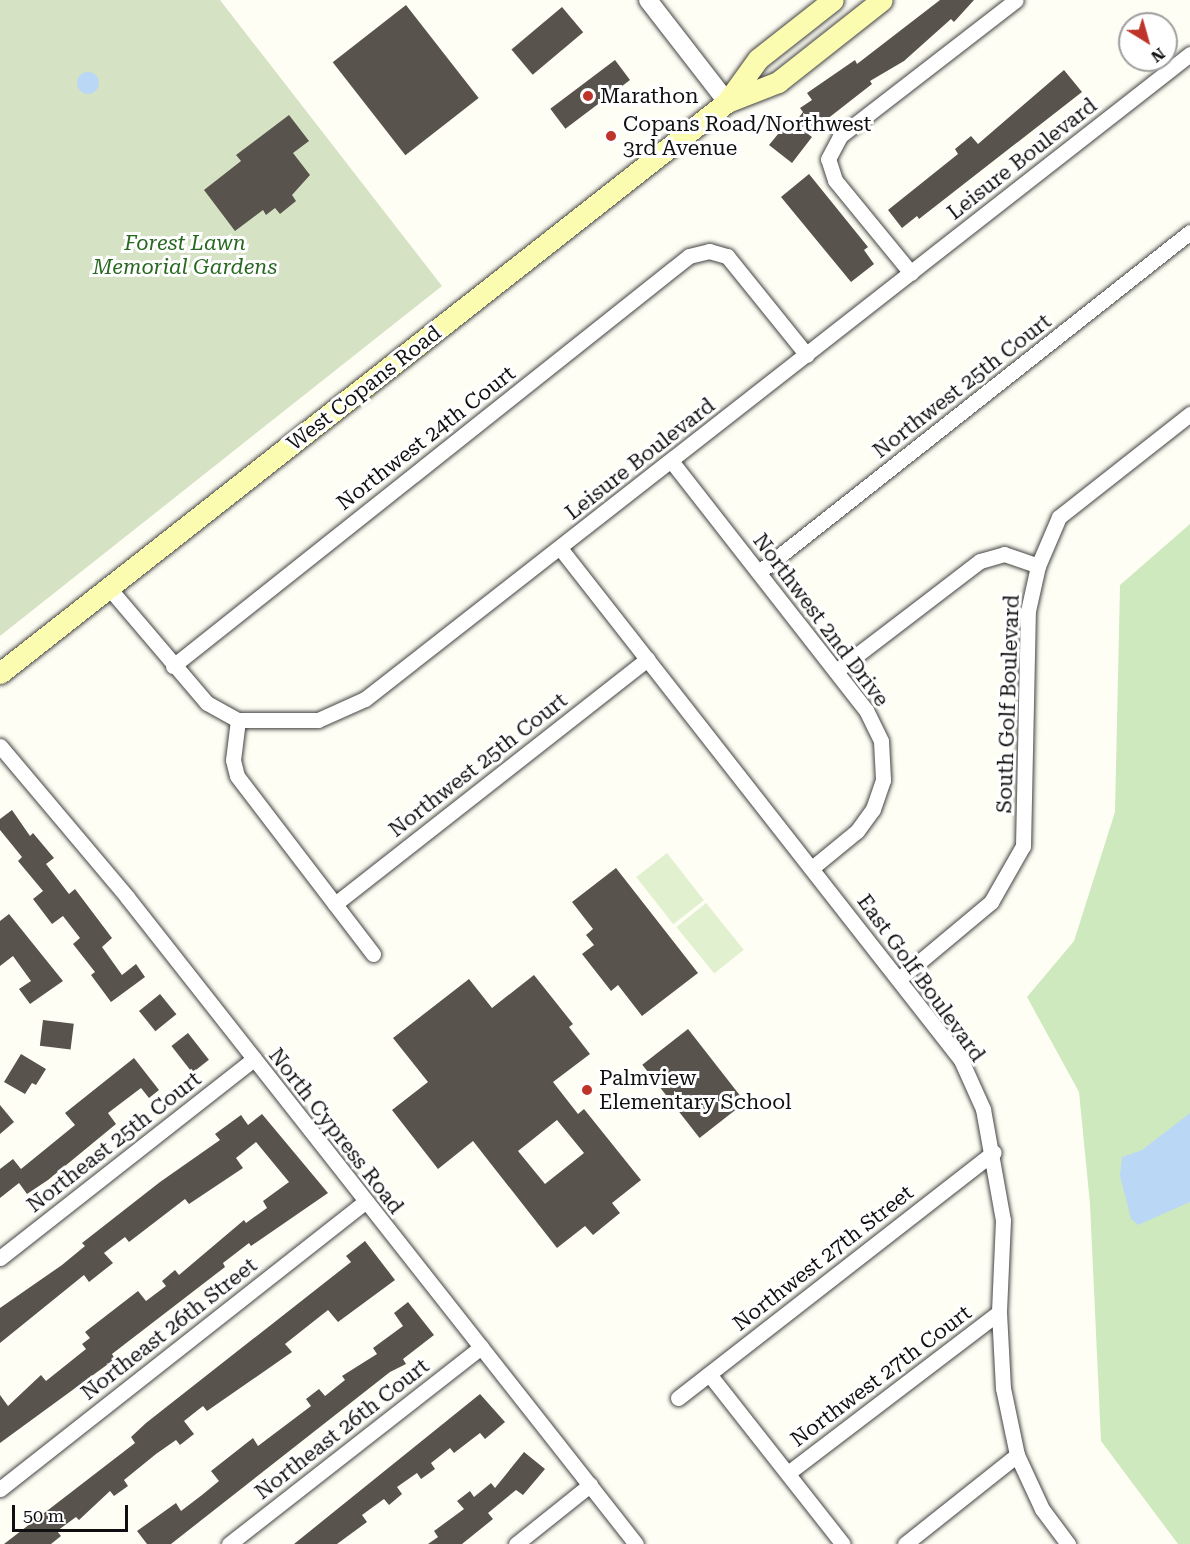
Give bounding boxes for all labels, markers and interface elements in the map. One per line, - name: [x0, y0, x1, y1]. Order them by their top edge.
- north arrow: [1118, 12, 1178, 72]
- text: N: [1147, 44, 1169, 66]
- place label: Marathon: [600, 83, 699, 109]
- marker: Marathon: [581, 89, 595, 103]
- street label: Leisure Boulevard: [942, 93, 1102, 225]
- place label: Copans Road/Northwest 3rd Avenue: [623, 111, 871, 161]
- marker: Copans Road/Northwest 3rd Avenue: [604, 129, 618, 143]
- park label: Forest Lawn Memorial Gardens: [93, 230, 277, 280]
- street label: Northwest 25th Court: [868, 309, 1056, 463]
- street label: West Copans Road: [282, 320, 446, 456]
- street label: Northwest 24th Court: [332, 361, 520, 515]
- street label: Leisure Boulevard: [560, 393, 720, 525]
- street label: Northwest 2nd Drive: [748, 529, 894, 711]
- street label: South Golf Boulevard: [992, 594, 1024, 814]
- street label: Northwest 25th Court: [384, 688, 572, 842]
- street label: East Golf Boulevard: [852, 889, 990, 1067]
- street label: North Cypress Road: [263, 1043, 409, 1219]
- place label: Palmview Elementary School: [599, 1065, 792, 1115]
- street label: Northeast 25th Court: [22, 1066, 206, 1218]
- marker: Palmview Elementary School: [580, 1083, 594, 1097]
- street label: Northwest 27th Street: [728, 1180, 918, 1336]
- street label: Northeast 26th Street: [76, 1253, 262, 1405]
- street label: Northwest 27th Court: [786, 1300, 976, 1452]
- street label: Northeast 26th Court: [250, 1353, 434, 1505]
- scale bar: [15, 1493, 130, 1531]
- text: 50 m: [23, 1505, 64, 1526]

